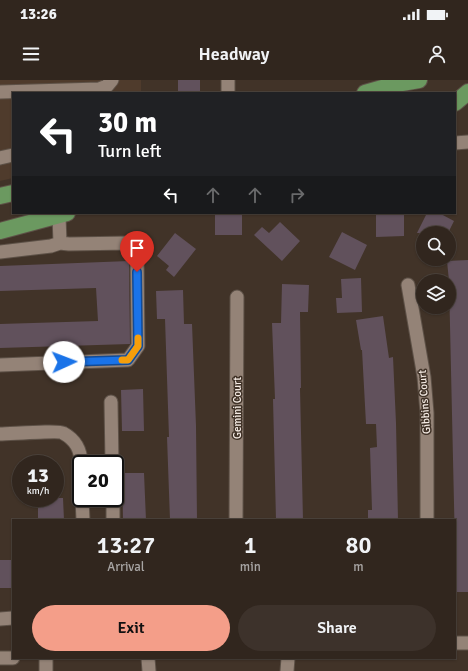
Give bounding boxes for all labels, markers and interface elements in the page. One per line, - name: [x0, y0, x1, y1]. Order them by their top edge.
- text: 13:26: [20, 5, 57, 23]
- icon: menu: [20, 43, 42, 65]
- text: Headway: [199, 43, 269, 65]
- icon: person: [426, 43, 448, 65]
- text: 30 m: [98, 106, 157, 140]
- icon: left: [32, 108, 84, 160]
- text: Turn left: [98, 140, 161, 162]
- icon: left: [160, 184, 182, 206]
- icon: ahead: [202, 184, 224, 206]
- icon: ahead: [244, 184, 266, 206]
- icon: right: [286, 184, 308, 206]
- map controls: [416, 226, 456, 314]
- button: search: [416, 226, 456, 266]
- pin: [120, 231, 154, 272]
- icon: arrive: [126, 237, 148, 259]
- button: layers: [416, 274, 456, 314]
- position arrow: [43, 341, 85, 383]
- street label: Gibbins Court: [416, 369, 433, 434]
- street label: Gemini Court: [231, 377, 244, 439]
- speed limit sign: 20: [72, 455, 124, 507]
- text: 13: [27, 463, 49, 488]
- text: km/h: [27, 485, 49, 497]
- text: 13:27: [97, 530, 155, 560]
- text: 1: [244, 530, 257, 560]
- text: 80: [345, 530, 371, 560]
- text: Arrival: [107, 559, 145, 575]
- text: min: [240, 559, 261, 575]
- text: m: [353, 559, 364, 575]
- button: Exit: [32, 605, 230, 651]
- button: Share: [238, 605, 436, 651]

